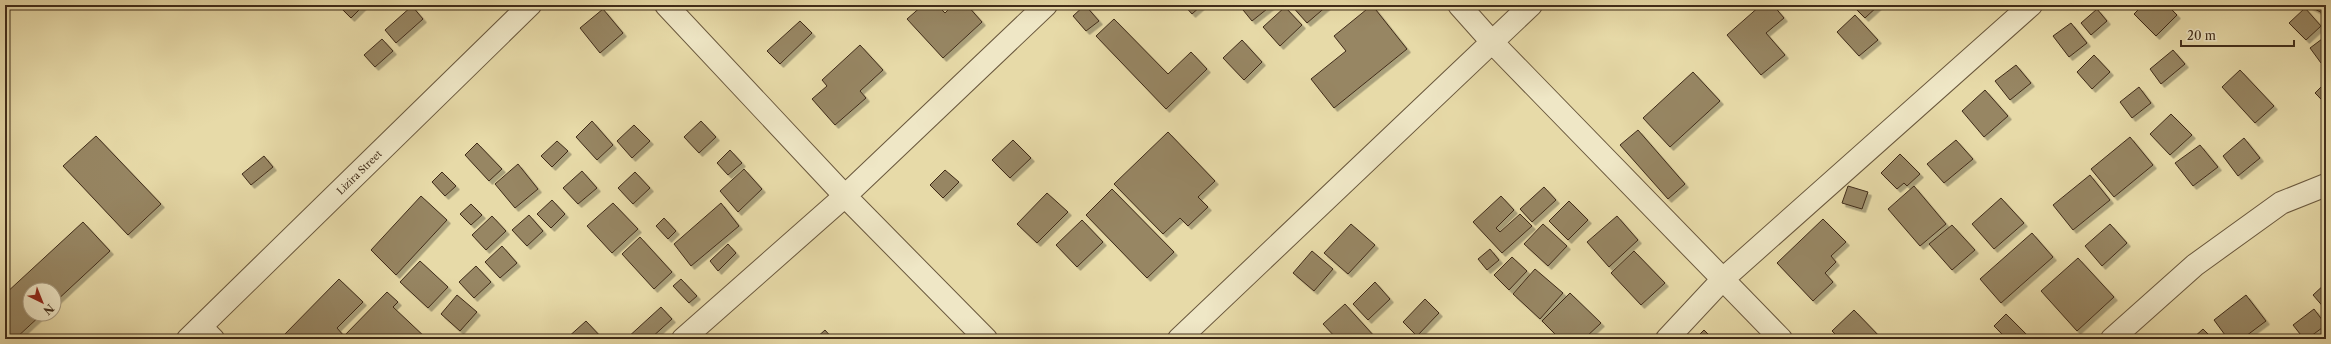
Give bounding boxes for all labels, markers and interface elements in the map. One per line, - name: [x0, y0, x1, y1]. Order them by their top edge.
- scale bar: [2181, 22, 2294, 48]
- text: 20 m: [2187, 28, 2216, 43]
- street label: Lizira Street: [334, 147, 385, 197]
- north arrow: [22, 282, 62, 322]
- text: N: [40, 301, 57, 318]

